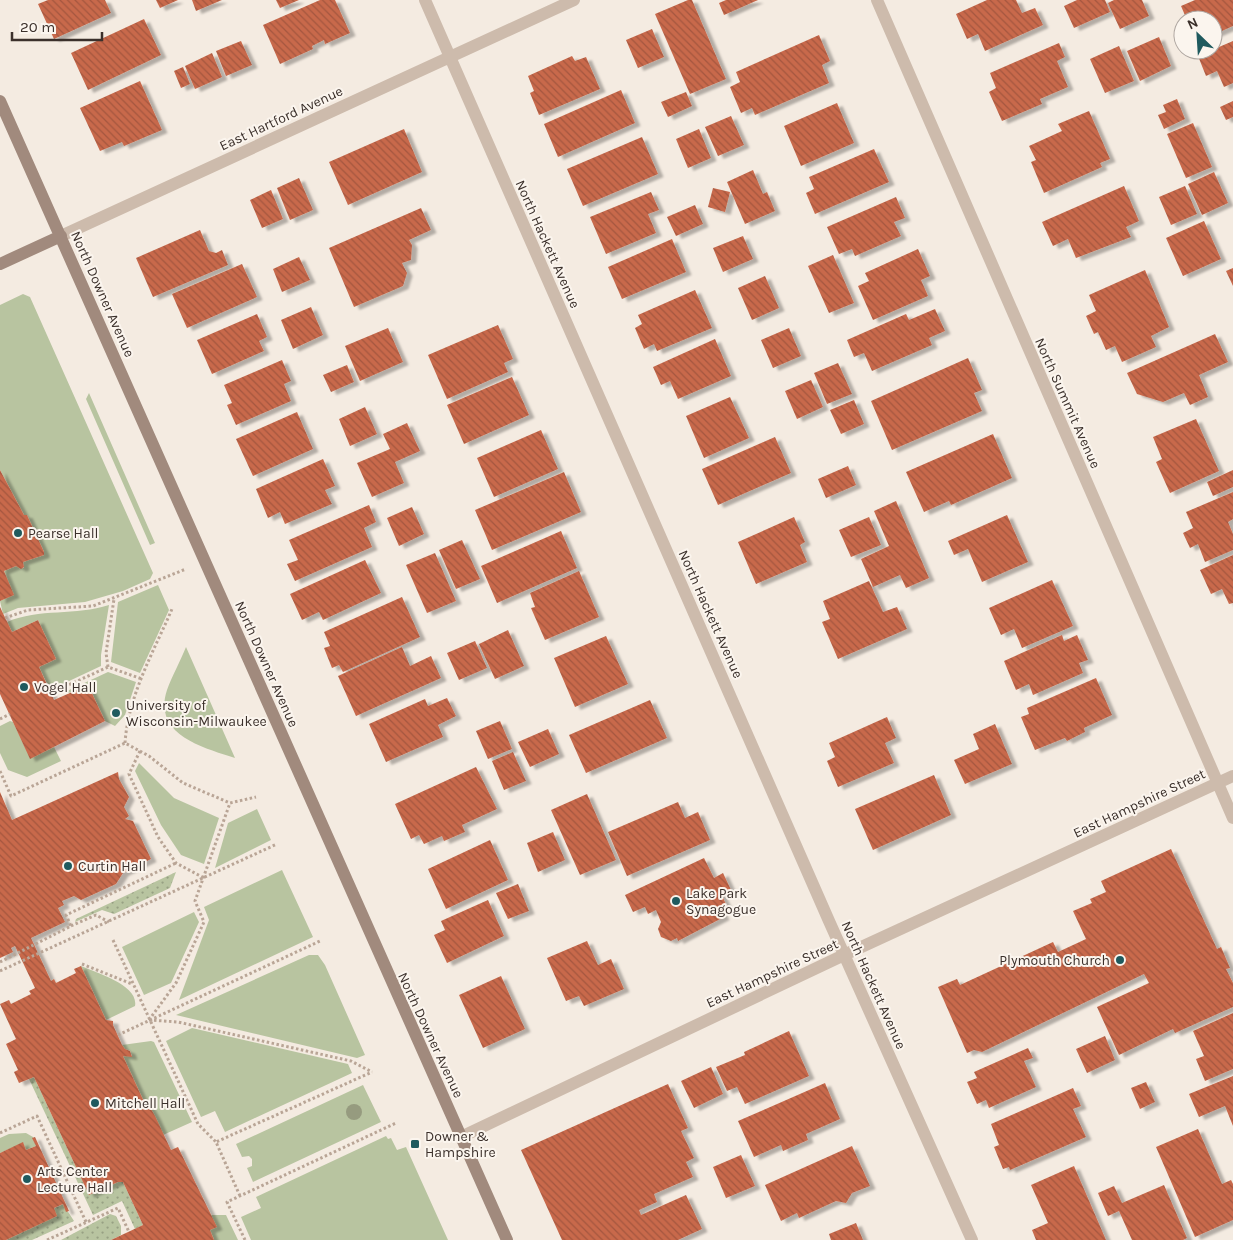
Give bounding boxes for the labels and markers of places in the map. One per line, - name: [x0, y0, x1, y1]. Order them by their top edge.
- place label: Pearse Hall: [28, 525, 98, 542]
- marker: Pearse Hall: [12, 527, 24, 539]
- place label: Vogel Hall: [34, 679, 96, 696]
- marker: Vogel Hall: [18, 681, 30, 693]
- place label: University of Wisconsin-Milwaukee: [126, 697, 267, 730]
- marker: University of Wisconsin-Milwaukee: [110, 707, 122, 719]
- place label: Curtin Hall: [78, 858, 146, 875]
- marker: Curtin Hall: [62, 860, 74, 872]
- place label: Lake Park Synagogue: [686, 885, 756, 918]
- marker: Lake Park Synagogue: [670, 895, 682, 907]
- place label: Plymouth Church: [999, 952, 1110, 969]
- marker: Plymouth Church: [1114, 954, 1126, 966]
- place label: Mitchell Hall: [105, 1095, 185, 1112]
- marker: Mitchell Hall: [89, 1097, 101, 1109]
- place label: Downer & Hampshire: [425, 1128, 496, 1161]
- marker: Downer & Hampshire: [409, 1138, 421, 1150]
- place label: Arts Center Lecture Hall: [37, 1163, 112, 1196]
- marker: Arts Center Lecture Hall: [21, 1173, 33, 1185]

